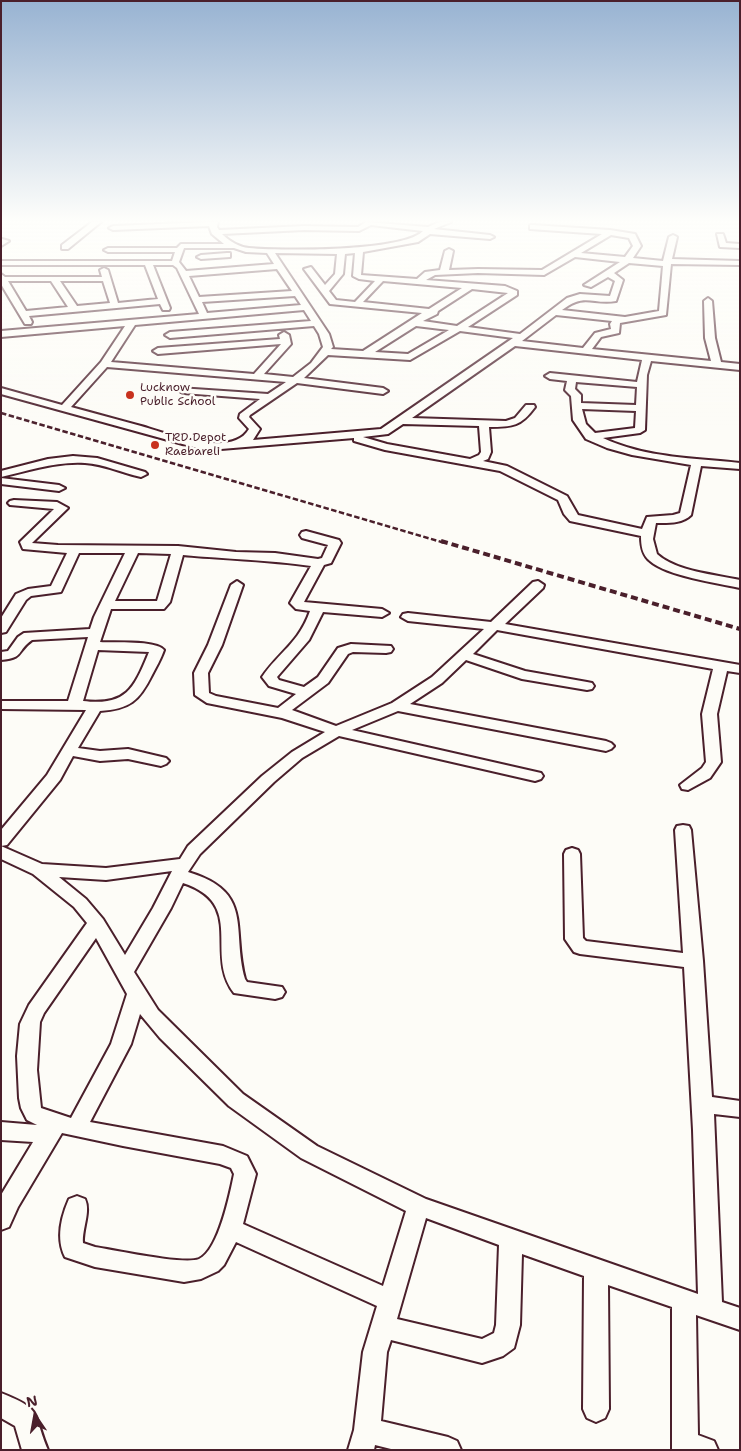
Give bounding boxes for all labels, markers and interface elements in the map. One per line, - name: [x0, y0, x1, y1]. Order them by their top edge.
- place label: Lucknow Public School: [140, 381, 215, 409]
- marker: Lucknow Public School: [124, 389, 136, 401]
- place label: TRD Depot Raebareli: [165, 431, 226, 459]
- marker: TRD Depot Raebareli: [149, 439, 161, 451]
- north arrow: [10, 1391, 60, 1441]
- text: N: [25, 1391, 39, 1411]

